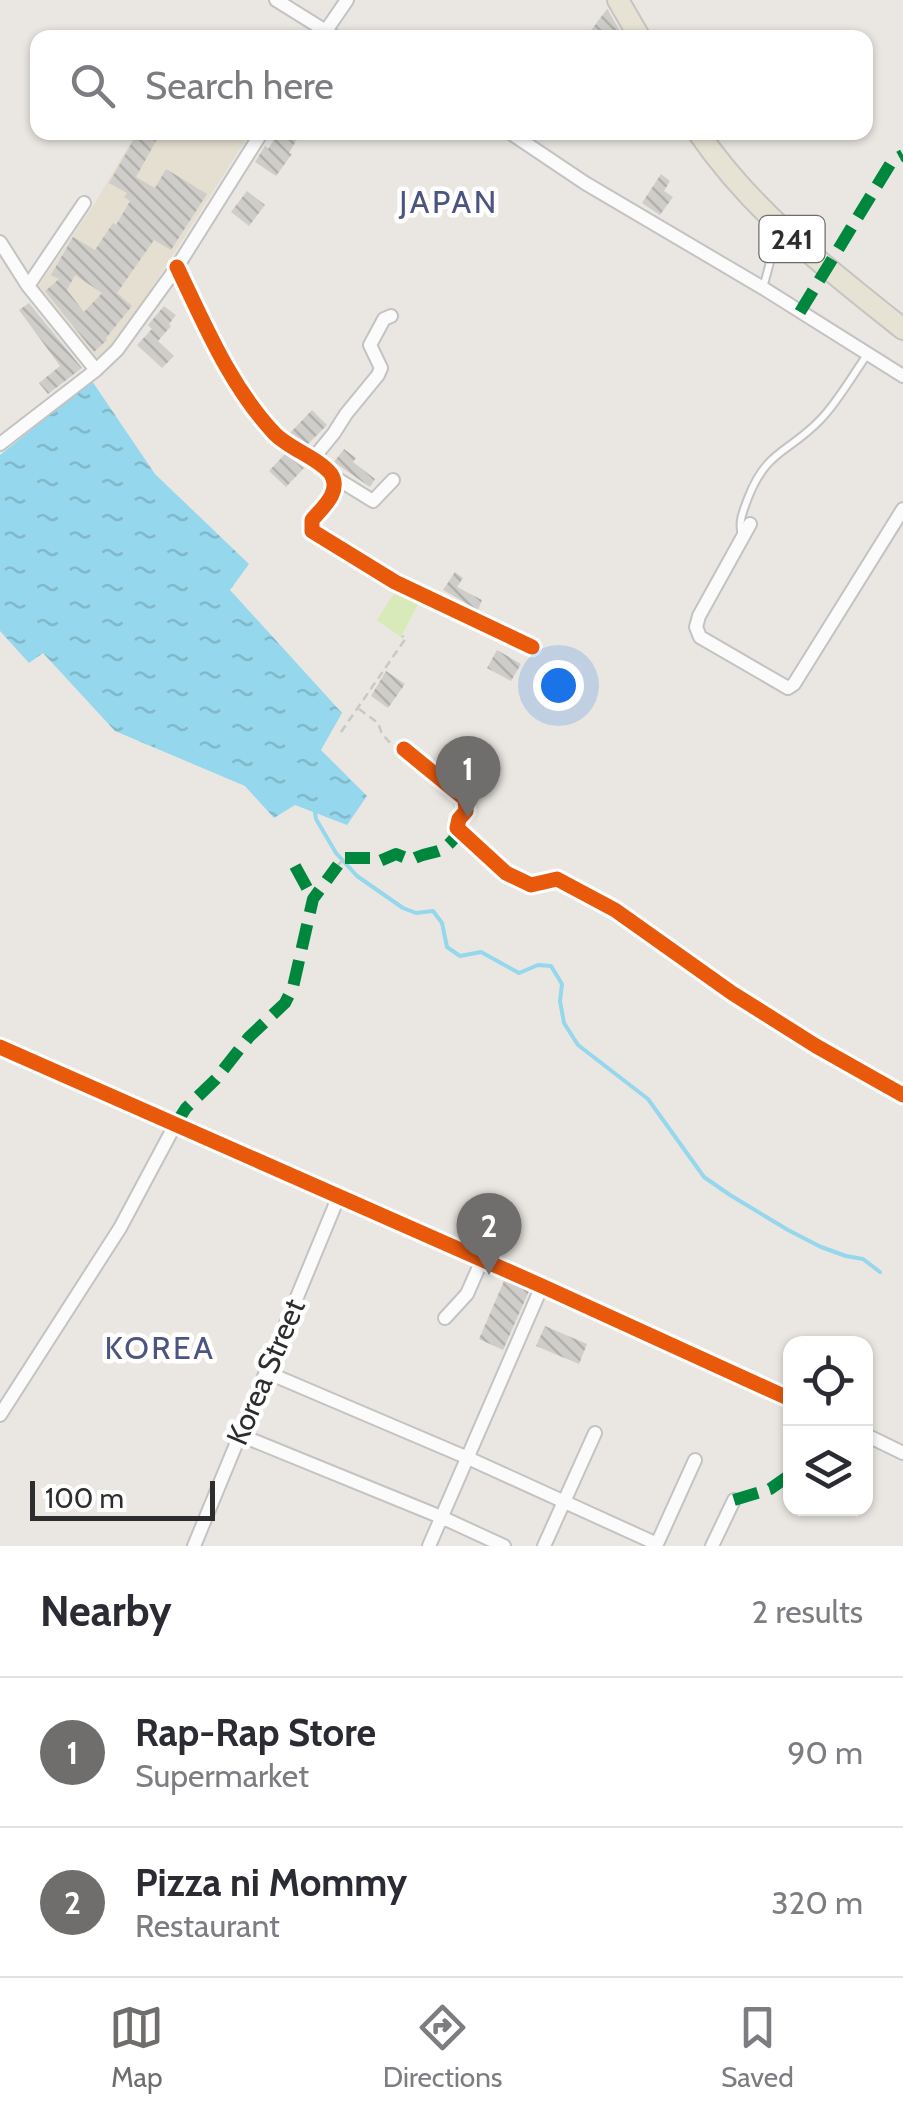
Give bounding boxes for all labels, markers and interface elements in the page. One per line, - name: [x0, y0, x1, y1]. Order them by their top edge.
- search box: [30, 30, 873, 140]
- icon: search: [65, 58, 120, 113]
- text: Search here: [145, 62, 334, 109]
- district label: JAPAN: [398, 182, 499, 221]
- road number: 241: [760, 216, 824, 262]
- your location: [533, 660, 584, 711]
- pin: 1: [436, 736, 500, 818]
- pin: 2: [456, 1192, 522, 1275]
- street label: Korea Street: [218, 1293, 313, 1450]
- district label: KOREA: [104, 1328, 216, 1367]
- map controls: [783, 1336, 873, 1516]
- button: locate: [783, 1336, 873, 1426]
- button: layers: [783, 1426, 873, 1516]
- scale bar: [30, 1476, 215, 1520]
- text: 100 m: [45, 1481, 124, 1515]
- text: Nearby: [40, 1585, 172, 1637]
- text: 2 results: [752, 1592, 863, 1631]
- text: Rap-Rap Store: [135, 1709, 376, 1756]
- text: 1: [67, 1733, 78, 1772]
- text: 90 m: [787, 1733, 863, 1772]
- text: Supermarket: [135, 1756, 309, 1795]
- text: Pizza ni Mommy: [135, 1859, 407, 1906]
- text: 2: [64, 1883, 81, 1922]
- text: 320 m: [771, 1883, 863, 1922]
- text: Restaurant: [135, 1906, 280, 1945]
- tab: Map: [109, 2000, 164, 2094]
- tab: Directions: [383, 2000, 502, 2094]
- tab: Saved: [721, 2000, 794, 2094]

